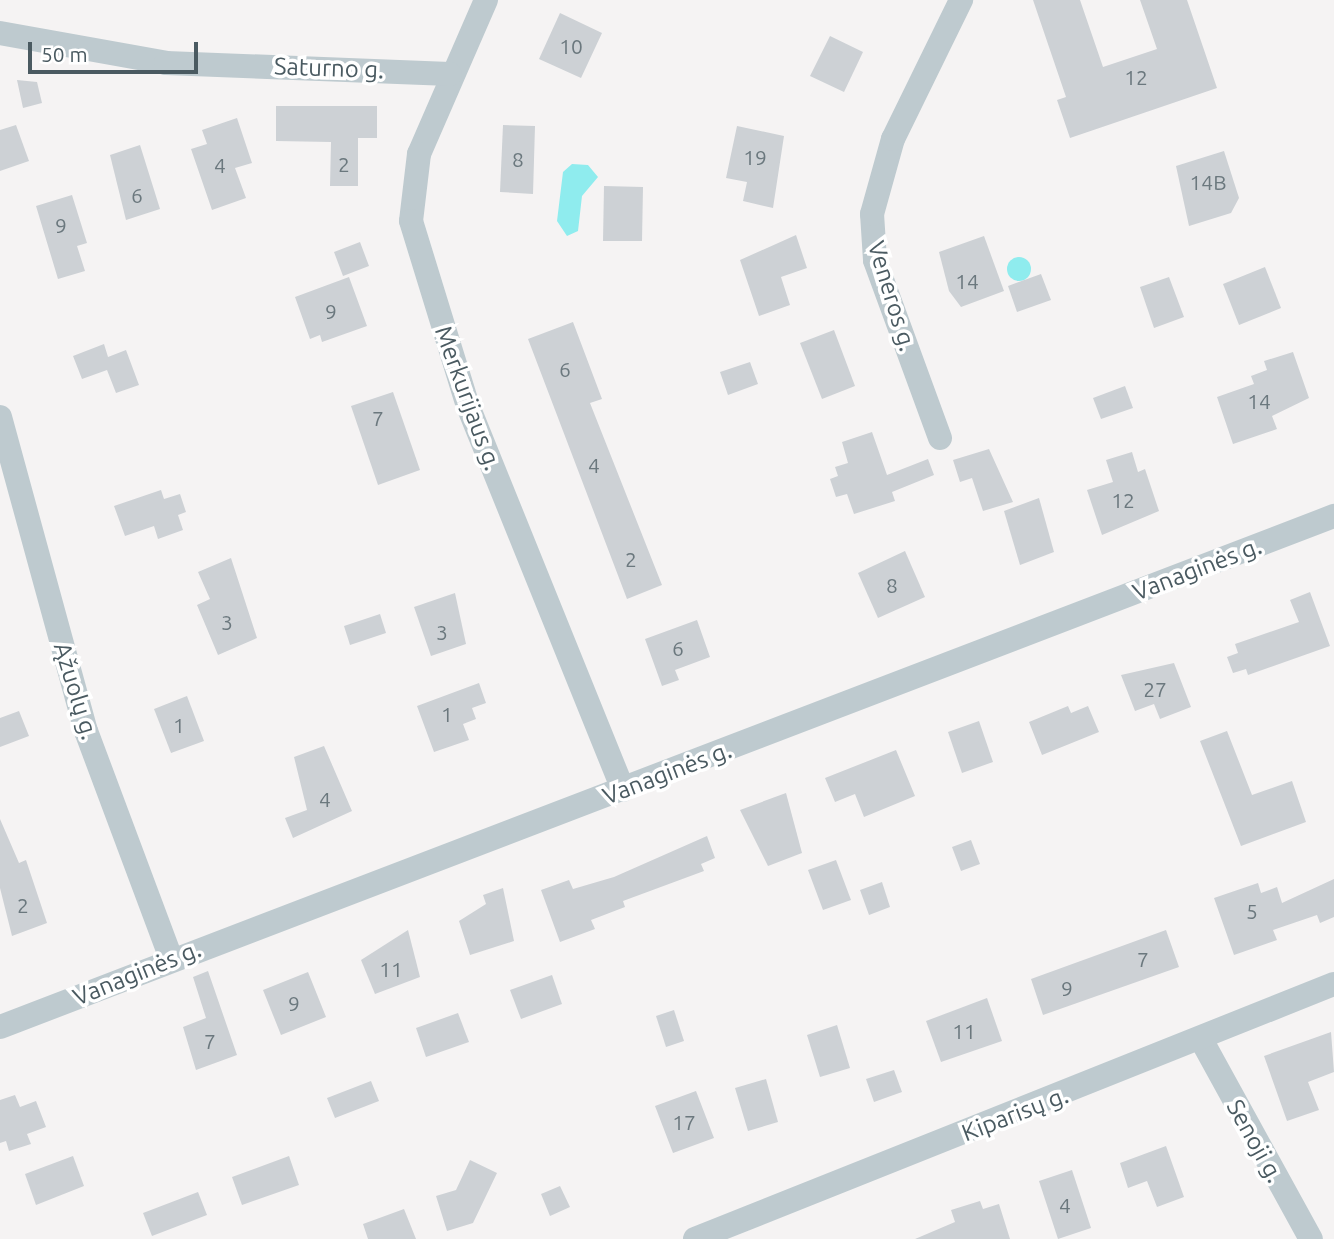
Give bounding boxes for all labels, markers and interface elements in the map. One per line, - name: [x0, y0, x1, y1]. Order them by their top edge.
- scale bar: [32, 28, 201, 72]
- house number: 10: [559, 33, 583, 59]
- text: 50 m: [41, 42, 88, 66]
- street label: Saturno g.: [273, 52, 385, 84]
- house number: 12: [1124, 64, 1148, 90]
- house number: 19: [743, 144, 767, 170]
- house number: 8: [512, 146, 524, 172]
- house number: 2: [338, 151, 350, 177]
- house number: 4: [214, 152, 226, 178]
- house number: 14B: [1189, 169, 1227, 195]
- house number: 6: [131, 182, 143, 208]
- house number: 9: [55, 212, 67, 238]
- street label: Veneros g.: [862, 238, 922, 354]
- house number: 14: [955, 268, 979, 294]
- house number: 9: [325, 298, 337, 324]
- street label: Merkurijaus g.: [429, 322, 507, 474]
- house number: 6: [559, 356, 571, 382]
- house number: 14: [1247, 388, 1271, 414]
- house number: 7: [372, 405, 384, 431]
- house number: 4: [588, 452, 600, 478]
- house number: 12: [1111, 487, 1135, 513]
- street label: Vanaginės g.: [1129, 531, 1265, 607]
- house number: 2: [625, 546, 637, 572]
- house number: 8: [886, 572, 898, 598]
- house number: 3: [221, 609, 233, 635]
- house number: 3: [436, 619, 448, 645]
- house number: 6: [672, 635, 684, 661]
- street label: Ąžuolų g.: [48, 639, 104, 743]
- house number: 27: [1143, 676, 1167, 702]
- house number: 1: [441, 701, 453, 727]
- house number: 1: [173, 712, 185, 738]
- street label: Vanaginės g.: [599, 735, 735, 811]
- house number: 4: [319, 786, 331, 812]
- house number: 2: [17, 892, 29, 918]
- house number: 5: [1246, 898, 1258, 924]
- street label: Vanaginės g.: [69, 934, 205, 1012]
- house number: 7: [1137, 946, 1149, 972]
- house number: 11: [379, 956, 403, 982]
- house number: 9: [1061, 975, 1073, 1001]
- house number: 9: [288, 990, 300, 1016]
- house number: 11: [952, 1018, 976, 1044]
- house number: 7: [204, 1028, 216, 1054]
- street label: Kiparisų g.: [958, 1081, 1072, 1147]
- street label: Senoji g.: [1220, 1094, 1290, 1188]
- house number: 17: [672, 1109, 696, 1135]
- house number: 4: [1059, 1192, 1071, 1218]

